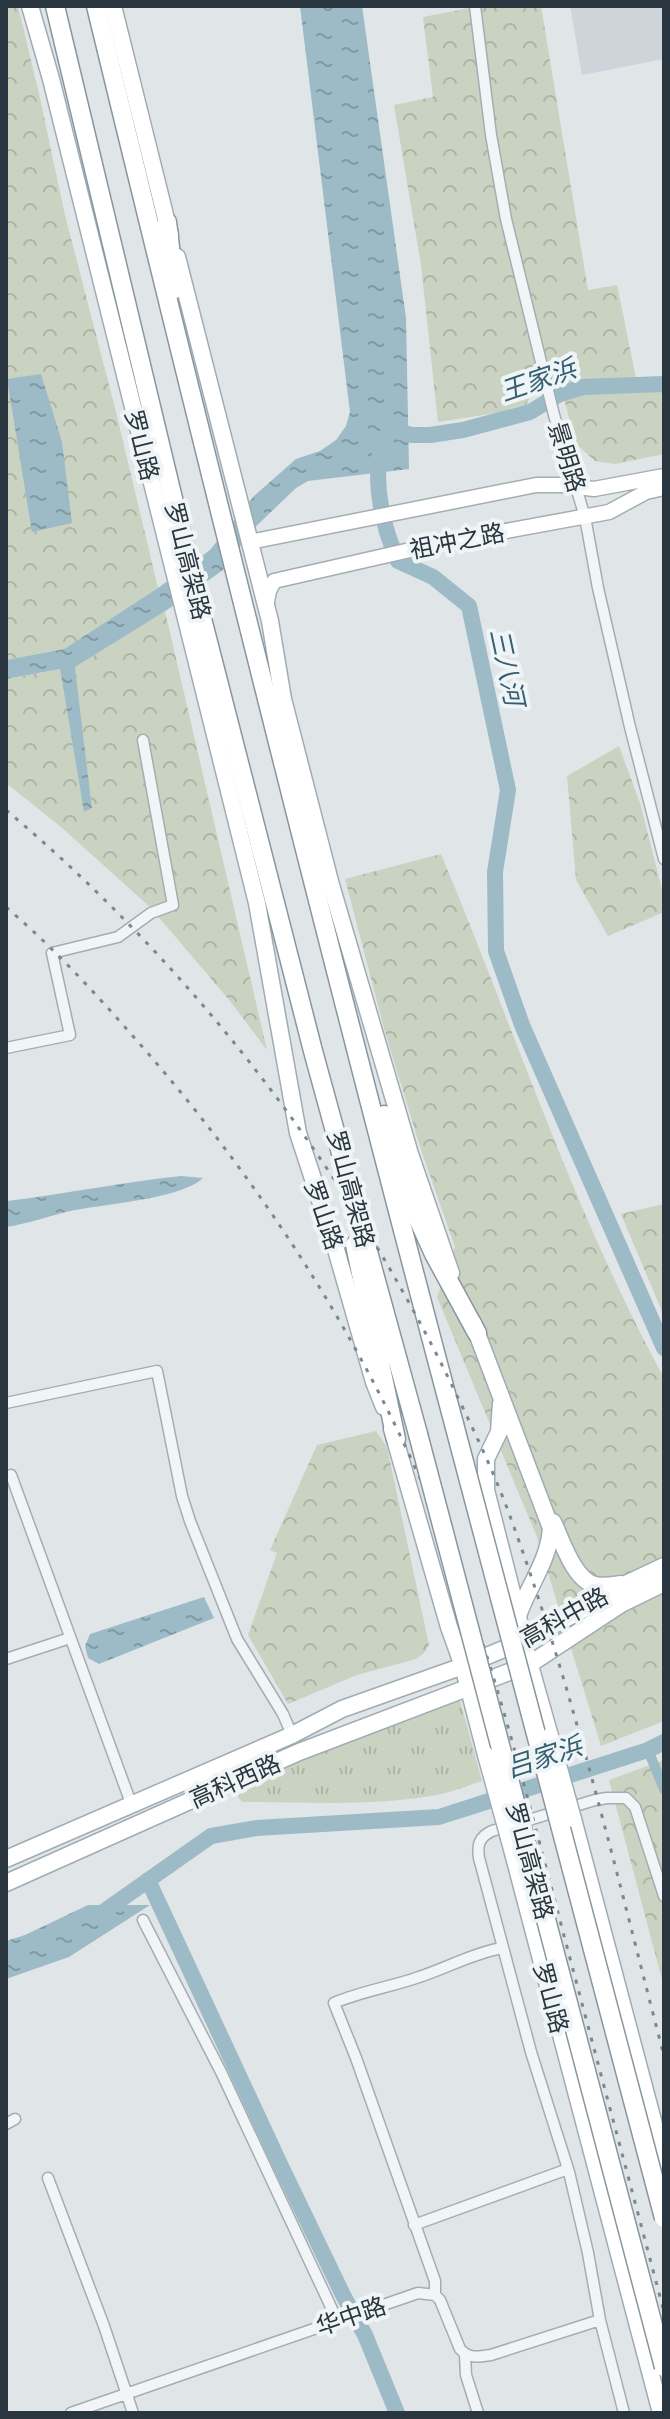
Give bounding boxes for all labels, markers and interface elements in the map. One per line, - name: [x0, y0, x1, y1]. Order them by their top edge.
- water label: 王家浜: [495, 350, 583, 410]
- street label: 罗山路: [117, 406, 167, 484]
- street label: 景明路: [541, 418, 593, 496]
- street label: 罗山高架路: [157, 499, 219, 623]
- street label: 祖冲之路: [407, 516, 507, 566]
- water label: 三八河: [481, 625, 534, 714]
- street label: 罗山高架路: [320, 1127, 382, 1251]
- street label: 罗山路: [297, 1176, 351, 1254]
- street label: 高科中路: [514, 1579, 614, 1655]
- water label: 吕家浜: [501, 1727, 589, 1786]
- street label: 高科西路: [184, 1746, 286, 1816]
- street label: 罗山高架路: [499, 1799, 561, 1923]
- street label: 罗山路: [526, 1959, 576, 2037]
- street label: 华中路: [312, 2289, 390, 2343]

